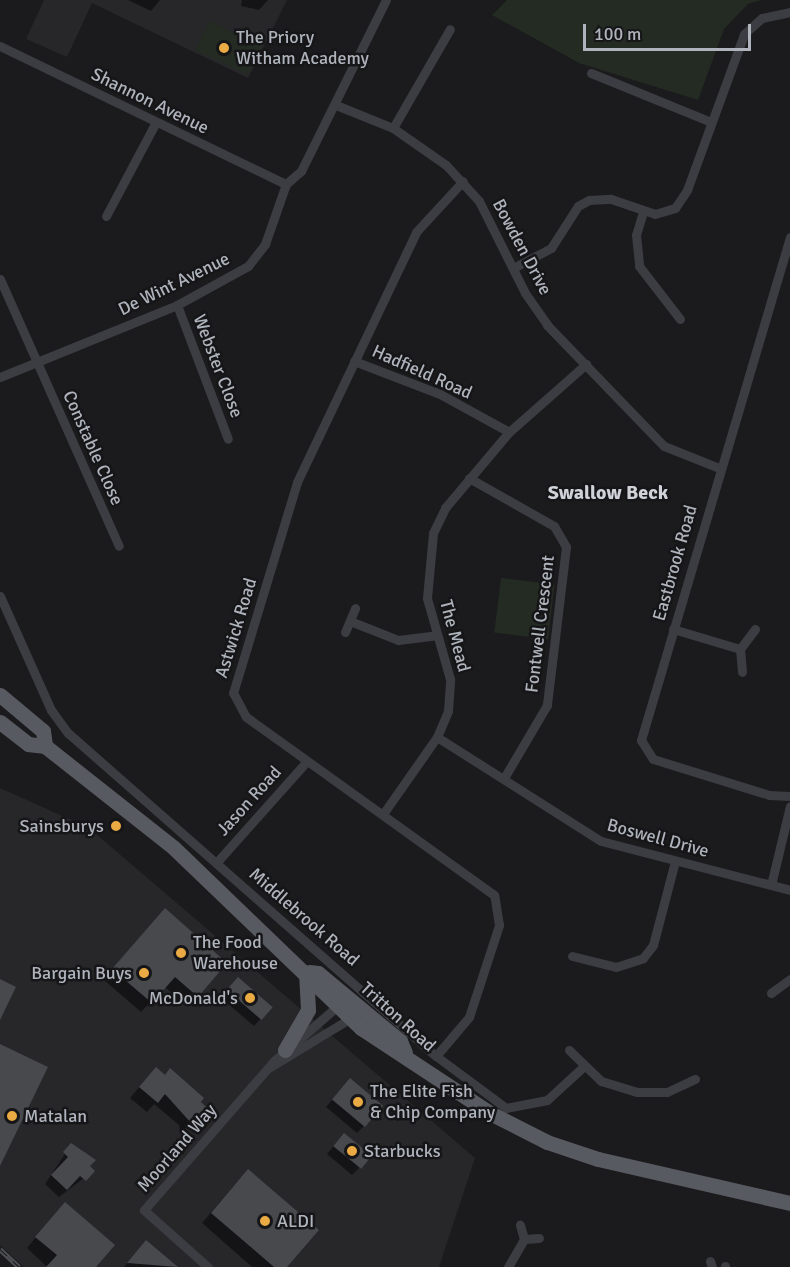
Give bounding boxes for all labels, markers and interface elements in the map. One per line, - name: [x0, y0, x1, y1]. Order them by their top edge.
- scale bar: [586, 12, 754, 50]
- text: 100 m: [594, 23, 641, 45]
- place label: The Priory Witham Academy: [236, 27, 369, 70]
- marker: The Priory Witham Academy: [217, 41, 231, 55]
- street label: Shannon Avenue: [88, 63, 212, 139]
- street label: Bowden Drive: [488, 195, 556, 299]
- street label: De Wint Avenue: [115, 248, 233, 320]
- street label: Webster Close: [188, 311, 248, 421]
- street label: Hadfield Road: [369, 340, 475, 404]
- street label: Constable Close: [58, 387, 128, 509]
- district label: Swallow Beck: [548, 480, 668, 504]
- street label: Eastbrook Road: [648, 503, 702, 623]
- street label: Fontwell Crescent: [521, 554, 559, 694]
- street label: Astwick Road: [211, 575, 261, 681]
- street label: The Mead: [435, 598, 475, 674]
- street label: Jason Road: [212, 762, 286, 840]
- street label: Boswell Drive: [605, 814, 711, 862]
- place label: Sainsburys: [20, 815, 104, 837]
- marker: Sainsburys: [109, 819, 123, 833]
- street label: Middlebrook Road: [245, 863, 363, 971]
- place label: The Food Warehouse: [193, 932, 278, 974]
- marker: The Food Warehouse: [174, 946, 188, 960]
- place label: Bargain Buys: [31, 962, 132, 984]
- marker: Bargain Buys: [137, 966, 151, 980]
- street label: Tritton Road: [356, 978, 440, 1056]
- place label: McDonald's: [149, 987, 238, 1009]
- marker: McDonald's: [243, 991, 257, 1005]
- place label: The Elite Fish & Chip Company: [370, 1081, 495, 1124]
- marker: The Elite Fish & Chip Company: [351, 1095, 365, 1109]
- street label: Moorland Way: [133, 1100, 221, 1196]
- place label: Matalan: [24, 1105, 87, 1127]
- marker: Matalan: [5, 1109, 19, 1123]
- place label: Starbucks: [364, 1140, 441, 1162]
- marker: Starbucks: [345, 1144, 359, 1158]
- place label: ALDI: [277, 1210, 314, 1232]
- marker: ALDI: [258, 1214, 272, 1228]

